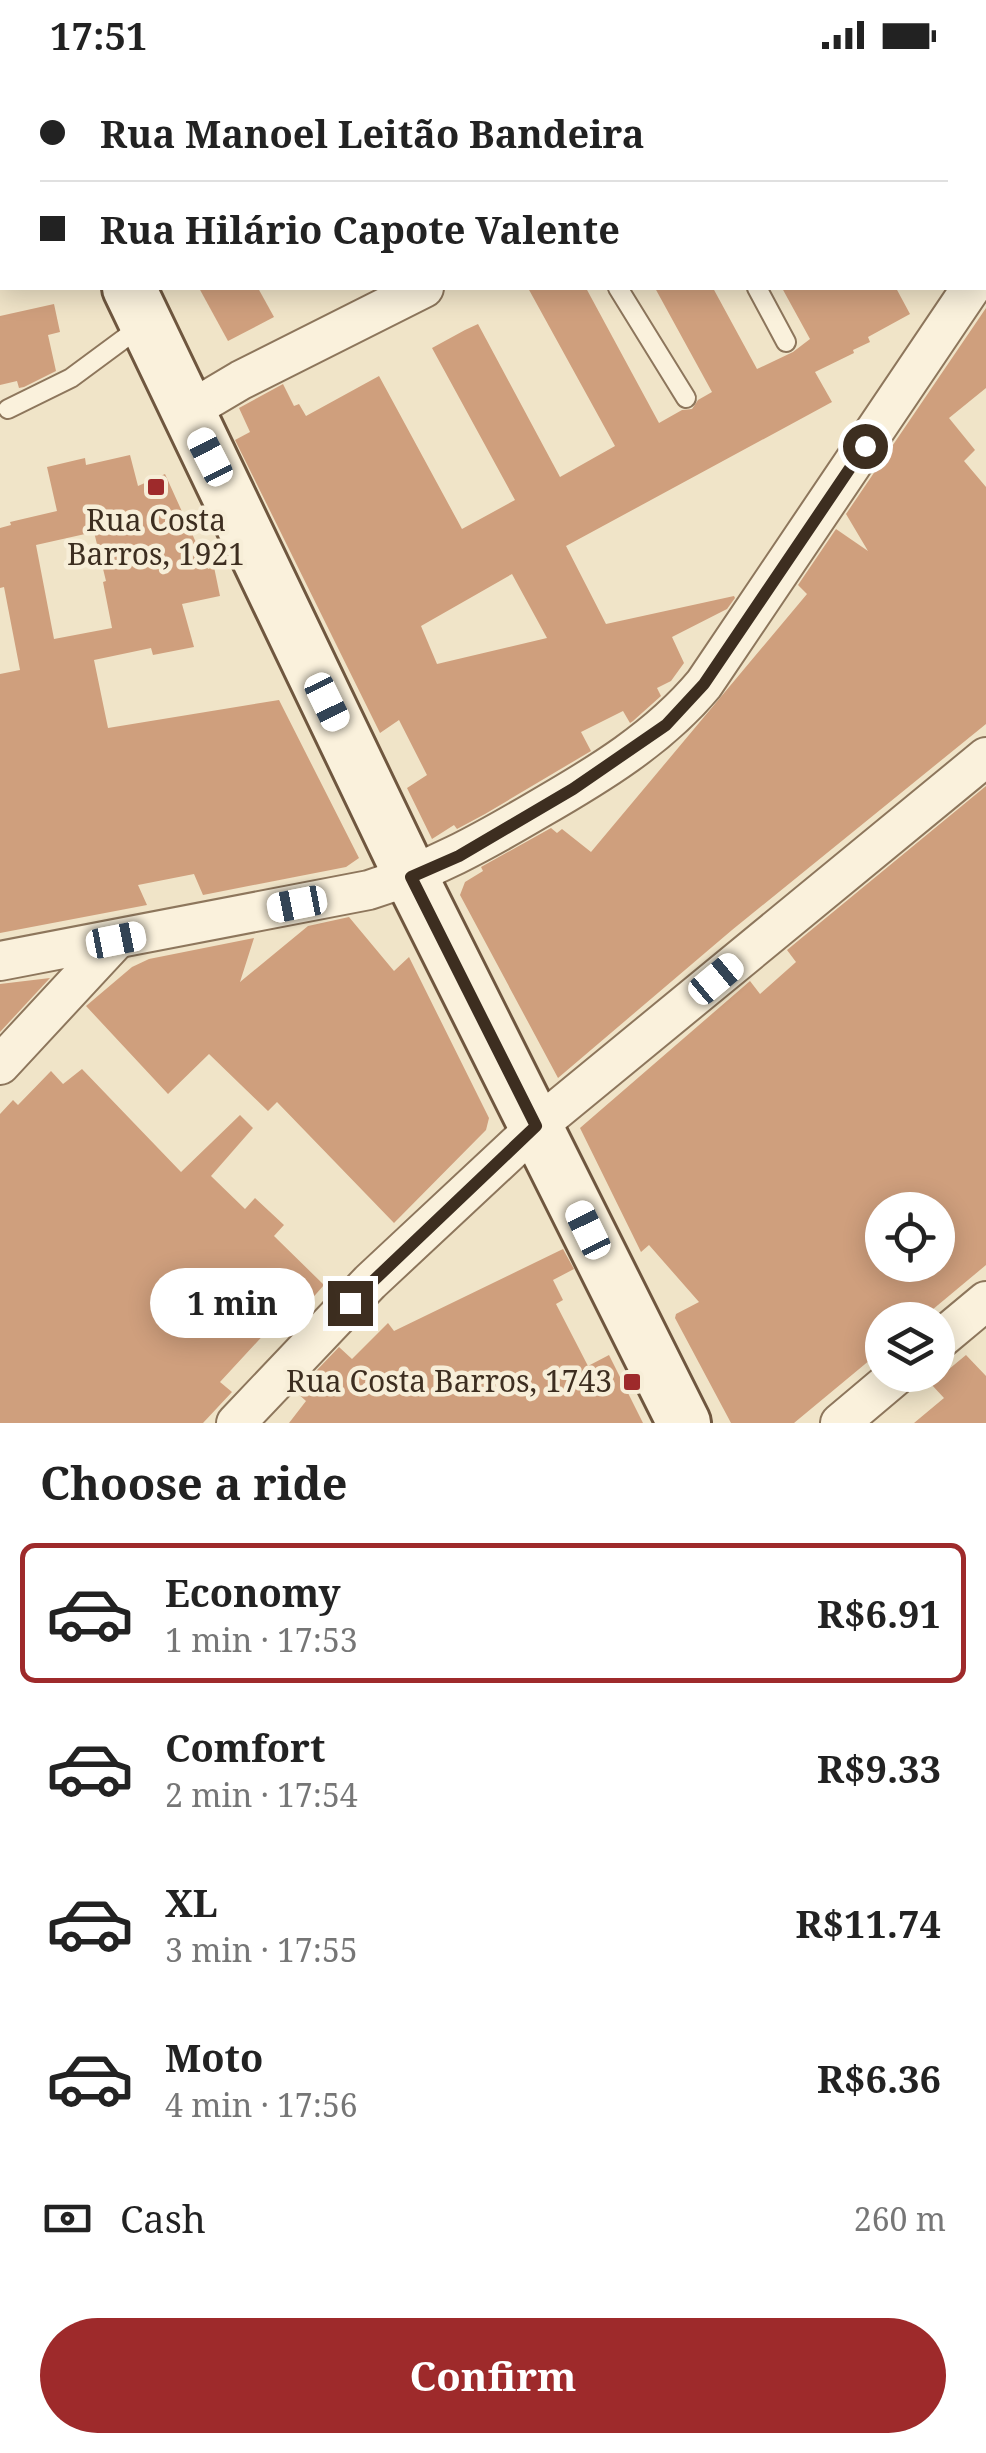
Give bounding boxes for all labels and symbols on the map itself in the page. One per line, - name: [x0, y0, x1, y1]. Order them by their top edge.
- car: [183, 423, 237, 491]
- route start: [843, 424, 888, 469]
- marker: Rua Costa Barros, 1921: [145, 476, 167, 498]
- place label: Rua Costa Barros, 1921: [67, 499, 245, 574]
- car: [300, 668, 354, 736]
- car: [265, 884, 329, 924]
- car: [84, 920, 148, 960]
- car: [683, 948, 749, 1010]
- car: [561, 1196, 615, 1264]
- callout: 1 min: [150, 1268, 315, 1338]
- route end: [328, 1281, 373, 1326]
- place label: Rua Costa Barros, 1743: [286, 1360, 612, 1401]
- marker: Rua Costa Barros, 1743: [621, 1371, 643, 1393]

